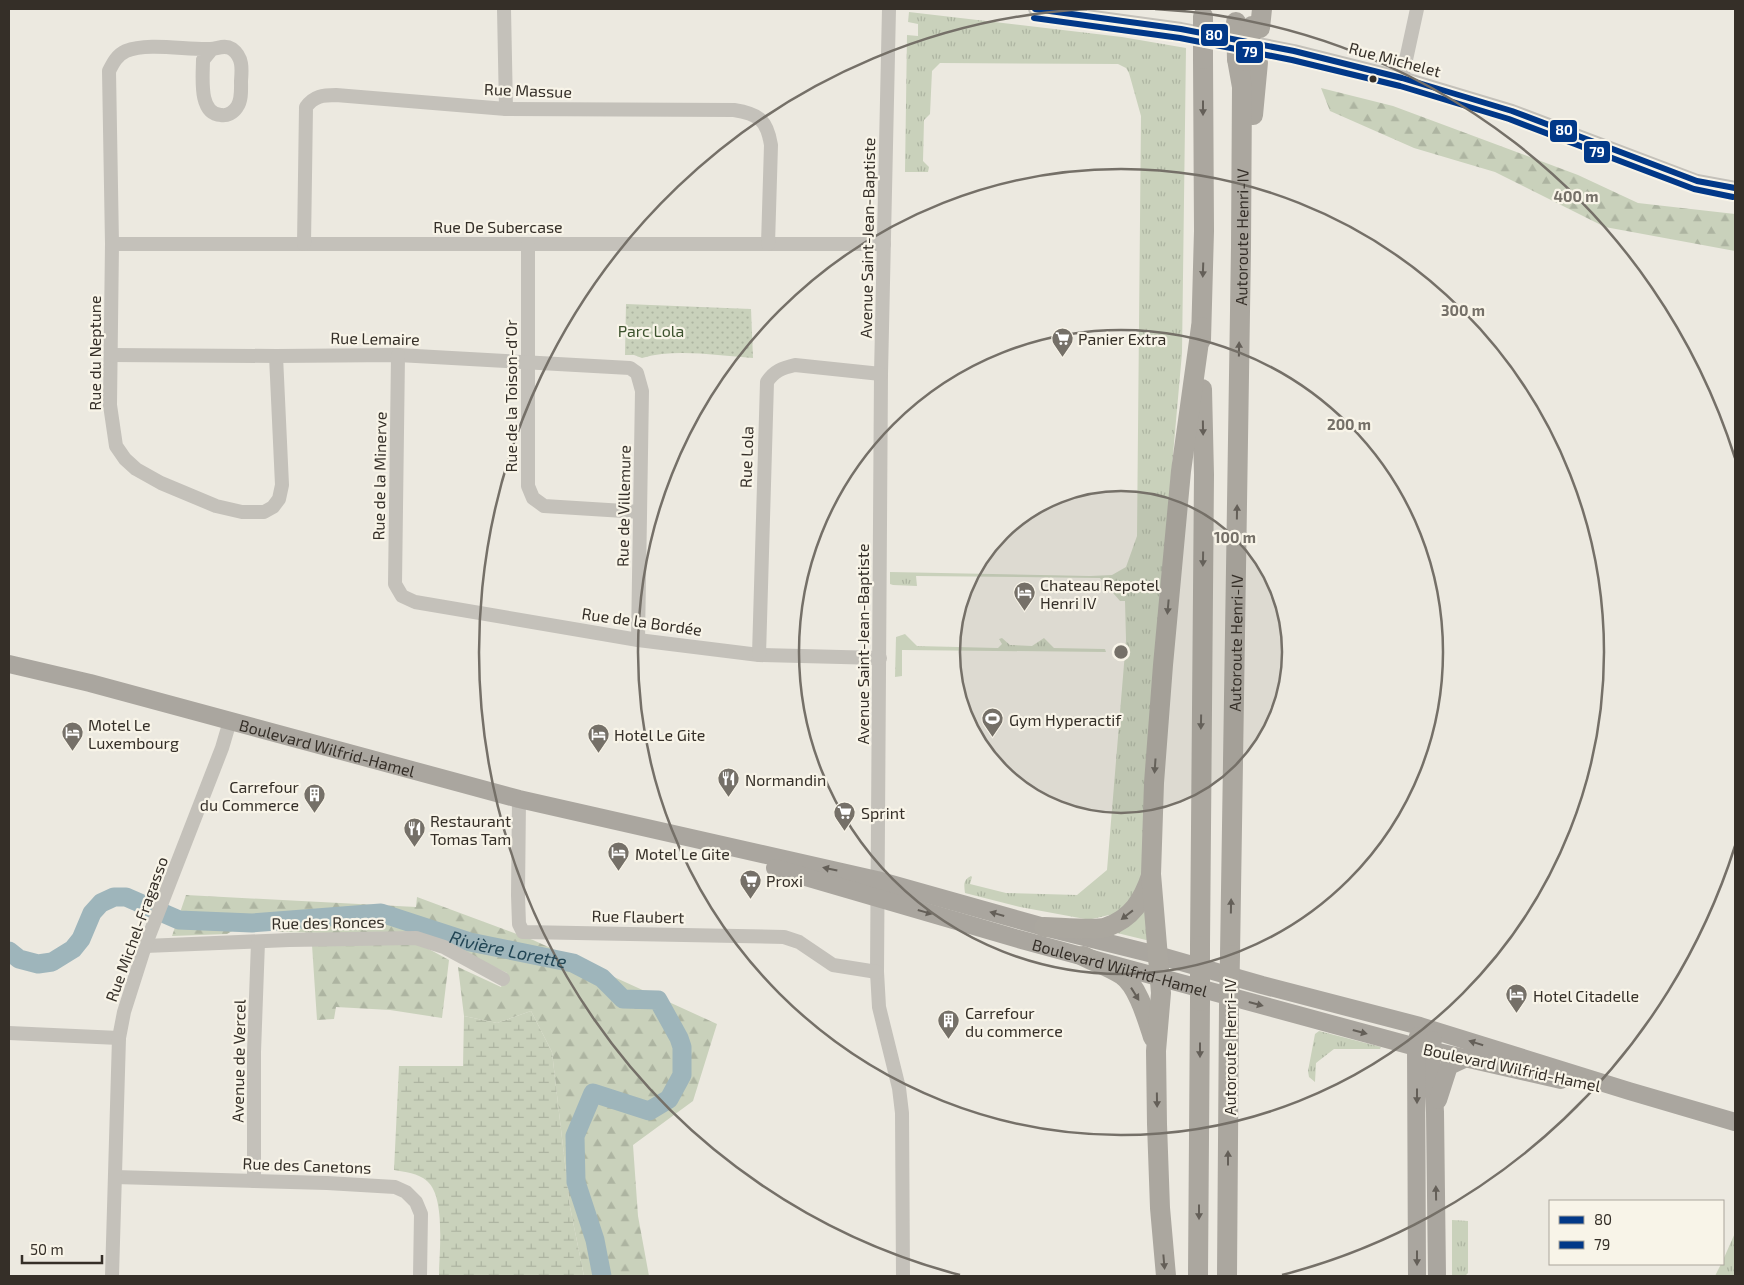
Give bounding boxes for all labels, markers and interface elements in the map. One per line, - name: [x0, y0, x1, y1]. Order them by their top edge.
- line badge: 80: [1200, 23, 1229, 47]
- text: 80: [1205, 26, 1223, 43]
- street label: Rue Michelet: [1347, 38, 1443, 80]
- line badge: 79: [1235, 40, 1264, 64]
- text: 79: [1242, 43, 1258, 60]
- unlabelled marker: [1368, 74, 1378, 84]
- street label: Rue Massue: [484, 79, 572, 101]
- one-way arrow: [1199, 100, 1207, 116]
- line badge: 80: [1549, 119, 1578, 143]
- text: 80: [1555, 121, 1573, 138]
- street label: Avenue Saint-Jean-Baptiste: [856, 137, 878, 339]
- line badge: 79: [1583, 140, 1611, 164]
- text: 79: [1589, 143, 1605, 160]
- street label: Autoroute Henri-IV: [1231, 168, 1251, 306]
- text: 400 m: [1554, 187, 1598, 205]
- street label: Rue De Subercase: [433, 217, 563, 236]
- one-way arrow: [1199, 263, 1207, 279]
- street label: Rue du Neptune: [85, 295, 104, 411]
- text: 300 m: [1441, 301, 1485, 319]
- street label: Rue de la Toison-d'Or: [501, 319, 520, 473]
- park label: Parc Lola: [618, 321, 684, 340]
- supermarket icon: Panier Extra: [1050, 326, 1074, 357]
- street label: Rue Lemaire: [330, 328, 420, 348]
- place label: Panier Extra: [1078, 329, 1166, 348]
- one-way arrow: [1235, 341, 1243, 357]
- street label: Rue de la Minerve: [368, 411, 390, 541]
- text: 200 m: [1327, 415, 1371, 433]
- one-way arrow: [1199, 421, 1207, 437]
- street label: Rue Lola: [735, 426, 757, 488]
- street label: Rue de Villemure: [612, 445, 634, 567]
- one-way arrow: [1233, 504, 1241, 520]
- text: 100 m: [1214, 528, 1256, 546]
- street label: Avenue Saint-Jean-Baptiste: [853, 544, 872, 744]
- one-way arrow: [1199, 551, 1207, 567]
- street label: Autoroute Henri-IV: [1224, 574, 1245, 712]
- place label: Chateau Repotel Henri IV: [1040, 575, 1160, 612]
- hotel icon: Chateau Repotel Henri IV: [1012, 581, 1036, 612]
- one-way arrow: [1164, 599, 1172, 615]
- street label: Rue de la Bordée: [581, 603, 703, 639]
- centre of rings: [1112, 643, 1130, 661]
- sports icon: Gym Hyperactif: [981, 707, 1005, 738]
- place label: Gym Hyperactif: [1009, 710, 1122, 729]
- street label: Boulevard Wilfrid-Hamel: [237, 714, 417, 780]
- one-way arrow: [1197, 714, 1205, 730]
- place label: Motel Le Luxembourg: [88, 715, 179, 752]
- hotel icon: Motel Le Luxembourg: [60, 721, 84, 752]
- hotel icon: Hotel Le Gite: [586, 722, 610, 753]
- place label: Hotel Le Gite: [614, 725, 705, 744]
- one-way arrow: [1151, 758, 1159, 774]
- restaurant icon: Normandin: [717, 767, 741, 798]
- place label: Normandin: [745, 770, 826, 789]
- place label: Carrefour du Commerce: [200, 777, 300, 814]
- building icon: Carrefour du Commerce: [303, 783, 327, 814]
- supermarket icon: Sprint: [833, 800, 857, 831]
- place label: Sprint: [861, 803, 905, 822]
- place label: Restaurant Tomas Tam: [430, 811, 511, 848]
- restaurant icon: Restaurant Tomas Tam: [402, 817, 426, 848]
- hotel icon: Motel Le Gite: [607, 841, 631, 872]
- place label: Motel Le Gite: [635, 844, 730, 863]
- street label: Rue Michel-Fragasso: [101, 854, 171, 1004]
- one-way arrow: [822, 865, 837, 873]
- supermarket icon: Proxi: [738, 868, 762, 899]
- place label: Proxi: [766, 871, 803, 890]
- one-way arrow: [1227, 898, 1235, 914]
- street label: Rue Flaubert: [591, 906, 685, 926]
- one-way arrow: [917, 908, 932, 916]
- one-way arrow: [989, 909, 1004, 917]
- one-way arrow: [1121, 909, 1134, 920]
- street label: Rue des Ronces: [271, 912, 385, 932]
- water label: Rivière Lorette: [447, 925, 569, 973]
- street label: Boulevard Wilfrid-Hamel: [1030, 934, 1210, 1000]
- street label: Autoroute Henri-IV: [1220, 978, 1239, 1116]
- hotel icon: Hotel Citadelle: [1505, 983, 1529, 1014]
- place label: Hotel Citadelle: [1533, 986, 1639, 1005]
- one-way arrow: [1131, 987, 1140, 1000]
- street label: Avenue de Vercel: [227, 999, 249, 1123]
- one-way arrow: [1249, 1000, 1264, 1008]
- place label: Carrefour du commerce: [965, 1003, 1063, 1040]
- building icon: Carrefour du commerce: [937, 1009, 961, 1040]
- one-way arrow: [1353, 1028, 1368, 1036]
- one-way arrow: [1468, 1038, 1483, 1046]
- street label: Boulevard Wilfrid-Hamel: [1422, 1039, 1603, 1095]
- one-way arrow: [1196, 1042, 1204, 1058]
- one-way arrow: [1413, 1088, 1421, 1104]
- one-way arrow: [1153, 1092, 1161, 1108]
- one-way arrow: [1224, 1149, 1232, 1165]
- street label: Rue des Canetons: [242, 1153, 372, 1177]
- one-way arrow: [1432, 1184, 1440, 1200]
- legend: [1549, 1200, 1724, 1265]
- one-way arrow: [1195, 1205, 1203, 1221]
- text: 80: [1594, 1210, 1612, 1228]
- scale bar: [22, 1232, 102, 1264]
- text: 79: [1594, 1235, 1610, 1253]
- text: 50 m: [30, 1240, 64, 1258]
- one-way arrow: [1413, 1250, 1421, 1266]
- one-way arrow: [1161, 1255, 1169, 1271]

